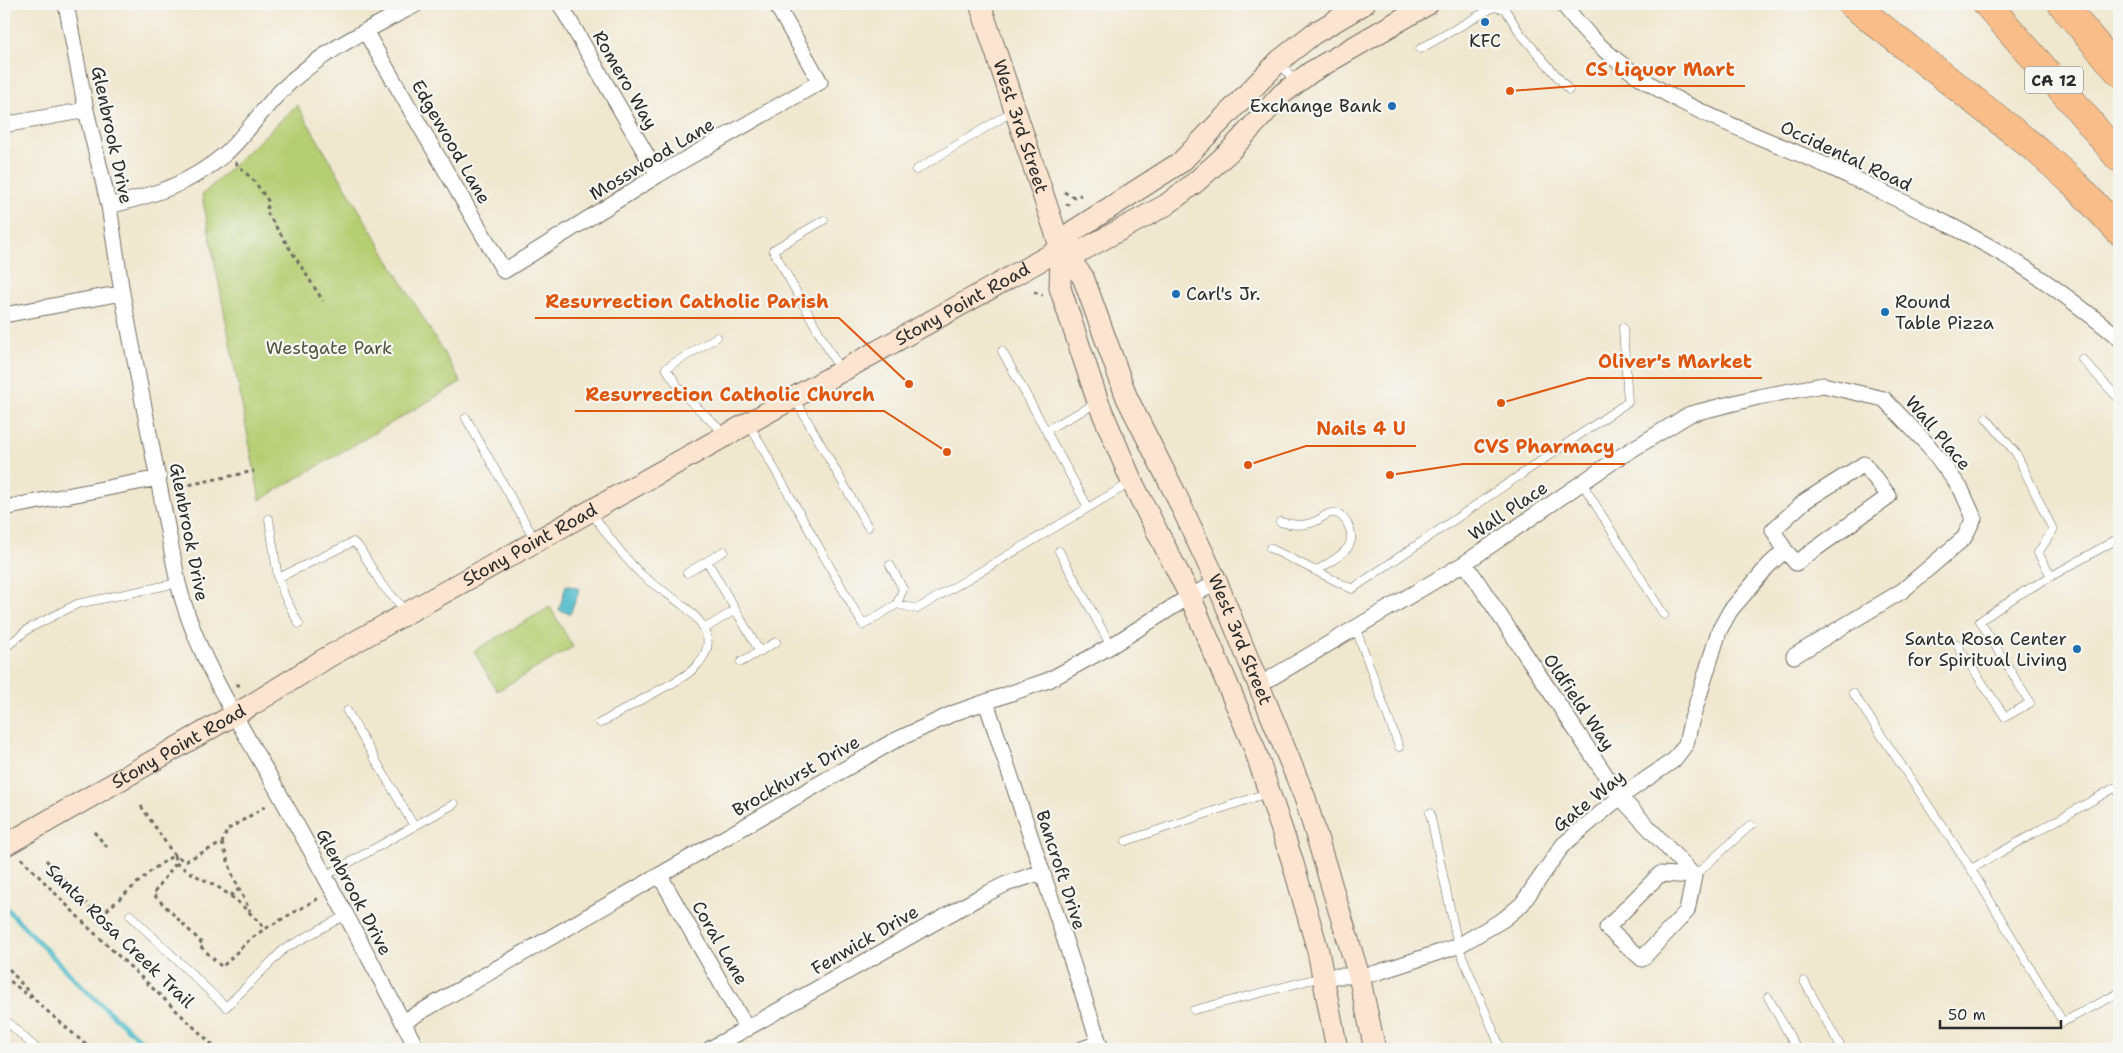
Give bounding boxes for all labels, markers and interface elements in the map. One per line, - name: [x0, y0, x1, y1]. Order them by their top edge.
- marker: KFC: [1479, 16, 1491, 28]
- street label: Romero Way: [587, 26, 663, 134]
- place label: KFC: [1469, 29, 1501, 53]
- callout: CS Liquor Mart: [1575, 52, 1745, 86]
- street label: West 3rd Street: [987, 56, 1054, 197]
- text: CS Liquor Mart: [1585, 57, 1735, 82]
- street label: Glenbrook Drive: [86, 64, 138, 206]
- road number: CA 12: [2025, 66, 2083, 94]
- street label: Edgewood Lane: [406, 76, 496, 208]
- place label: Exchange Bank: [1250, 94, 1382, 118]
- marker: Exchange Bank: [1386, 100, 1398, 112]
- street label: Mosswood Lane: [585, 112, 719, 206]
- street label: Occidental Road: [1776, 115, 1916, 197]
- street label: Stony Point Road: [890, 257, 1034, 351]
- place label: Carl's Jr.: [1186, 282, 1260, 306]
- callout: Resurrection Catholic Parish: [535, 284, 839, 318]
- marker: Carl's Jr.: [1170, 288, 1182, 300]
- text: Resurrection Catholic Parish: [545, 289, 829, 314]
- place label: Round Table Pizza: [1895, 290, 1994, 335]
- marker: Round Table Pizza: [1879, 306, 1891, 318]
- park label: Westgate Park: [266, 336, 392, 360]
- callout: Oliver's Market: [1588, 344, 1762, 378]
- text: Oliver's Market: [1598, 349, 1752, 374]
- callout: Resurrection Catholic Church: [575, 377, 884, 411]
- text: Resurrection Catholic Church: [585, 382, 875, 407]
- street label: Wall Place: [1900, 391, 1976, 475]
- callout: Nails 4 U: [1306, 412, 1416, 446]
- text: Nails 4 U: [1316, 416, 1406, 441]
- callout: CVS Pharmacy: [1463, 430, 1625, 464]
- text: CVS Pharmacy: [1473, 434, 1615, 459]
- street label: Glenbrook Drive: [164, 461, 214, 603]
- street label: Wall Place: [1464, 476, 1552, 546]
- street label: Stony Point Road: [458, 498, 602, 592]
- street label: West 3rd Street: [1202, 570, 1278, 709]
- place label: Santa Rosa Center for Spiritual Living: [1905, 627, 2067, 672]
- marker: Santa Rosa Center for Spiritual Living: [2071, 643, 2083, 655]
- street label: Oldfield Way: [1538, 649, 1620, 755]
- street label: Stony Point Road: [107, 699, 250, 794]
- street label: Brockhurst Drive: [728, 730, 864, 822]
- street label: Gate Way: [1548, 765, 1630, 837]
- street label: Bancroft Drive: [1030, 807, 1092, 933]
- street label: Glenbrook Drive: [310, 824, 398, 960]
- street label: Santa Rosa Creek Trail: [40, 859, 200, 1014]
- street label: Coral Lane: [686, 897, 754, 989]
- street label: Fenwick Drive: [807, 900, 923, 980]
- scale bar: [1940, 998, 2062, 1030]
- text: 50 m: [1948, 1005, 1986, 1025]

